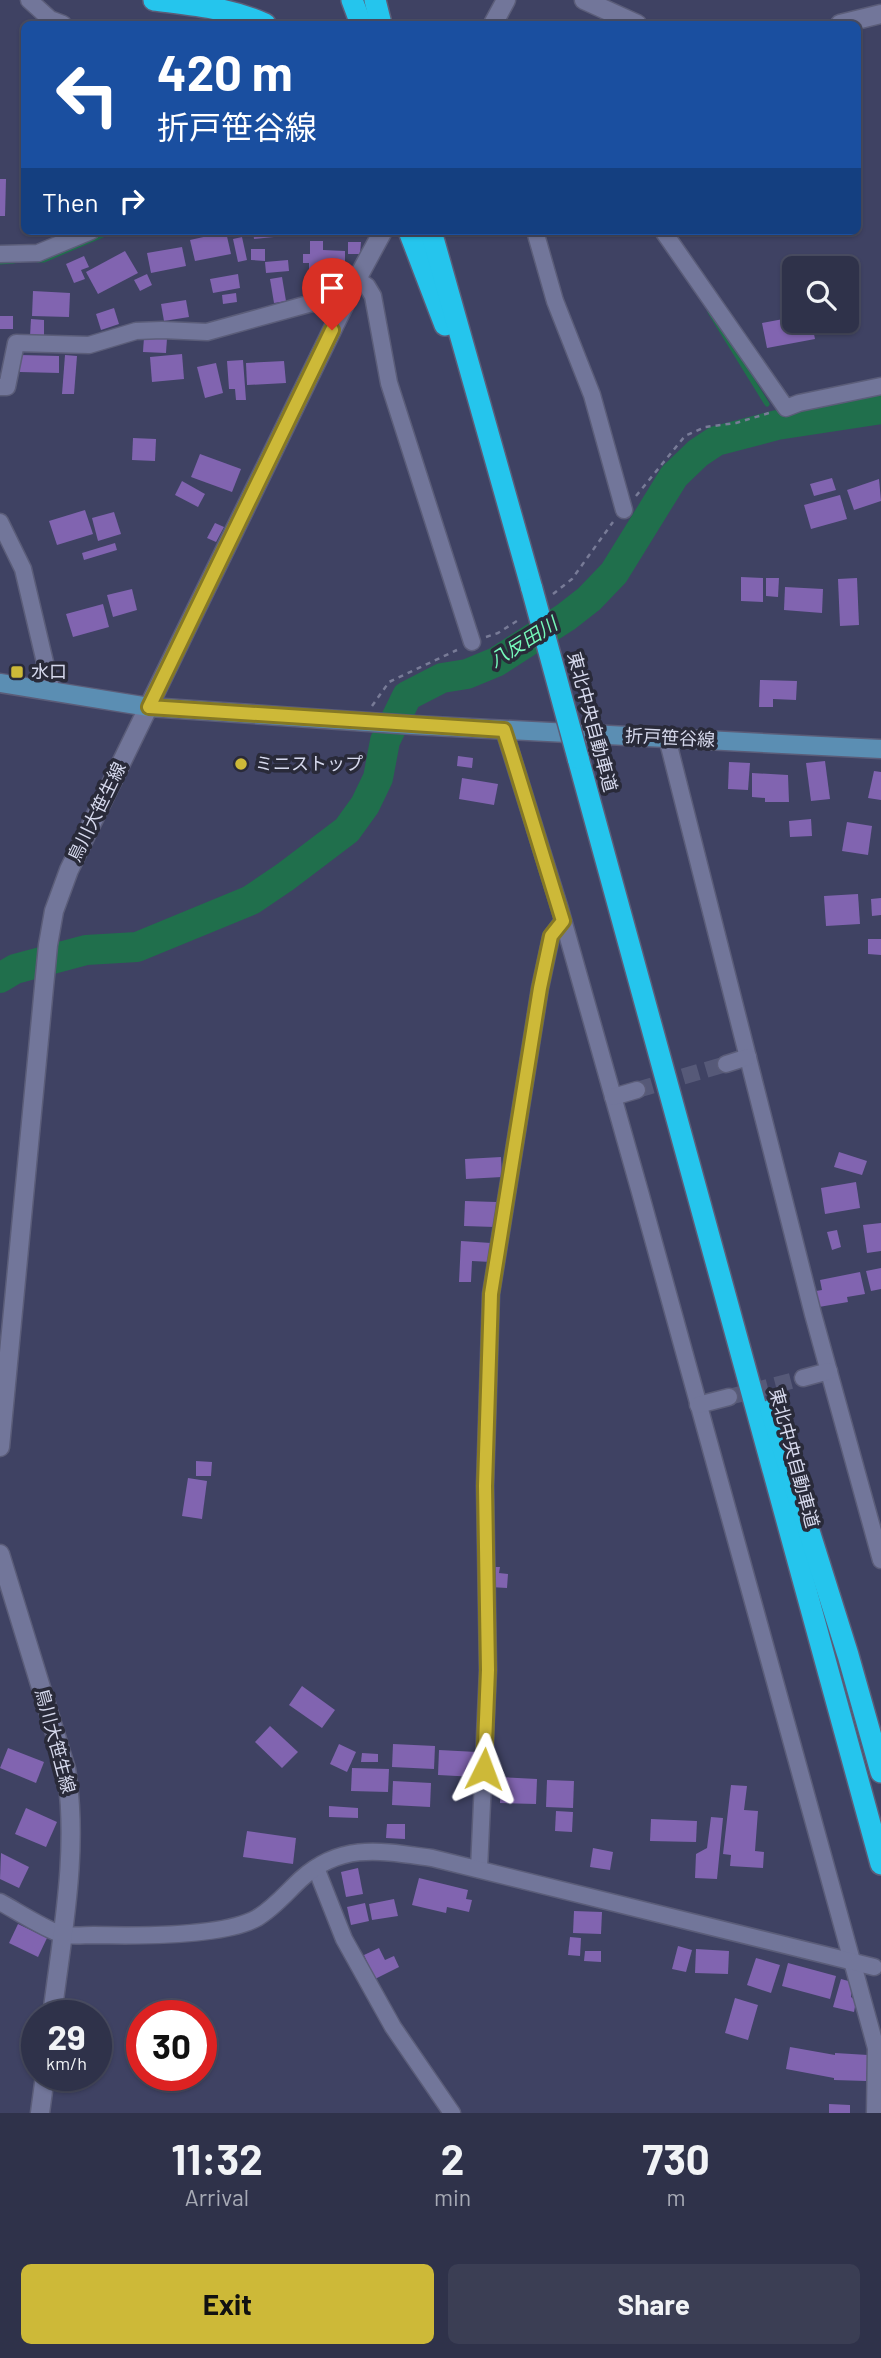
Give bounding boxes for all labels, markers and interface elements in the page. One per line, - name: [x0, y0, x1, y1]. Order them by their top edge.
- text: 420 m: [157, 42, 293, 101]
- icon: left: [42, 49, 133, 140]
- text: 折戸笹谷線: [157, 107, 317, 145]
- icon: right: [113, 182, 151, 220]
- text: Then: [42, 186, 99, 217]
- map controls: [782, 256, 859, 333]
- button: search: [782, 256, 859, 333]
- pin: [302, 258, 362, 330]
- icon: arrive: [313, 269, 351, 307]
- water label: 八反田川: [484, 611, 563, 671]
- street label: 東北中央自動車道: [564, 649, 622, 794]
- place label: 水口: [31, 660, 67, 682]
- marker: 水口: [9, 664, 25, 680]
- street label: 折戸笹谷線: [625, 724, 716, 750]
- place label: ミニストップ: [255, 752, 363, 774]
- marker: ミニストップ: [233, 756, 249, 772]
- street label: 鳥川大笹生線: [63, 758, 130, 865]
- street label: 東北中央自動車道: [766, 1385, 824, 1530]
- street label: 鳥川大笹生線: [31, 1686, 81, 1796]
- position arrow: [447, 1732, 521, 1806]
- speed limit sign: 30: [126, 2000, 217, 2091]
- text: 29: [47, 2015, 86, 2057]
- text: km/h: [46, 2052, 87, 2074]
- text: 11:32: [171, 2133, 263, 2183]
- text: 2: [441, 2133, 464, 2183]
- text: 730: [642, 2133, 710, 2183]
- text: Arrival: [185, 2183, 249, 2211]
- text: min: [434, 2183, 471, 2211]
- text: m: [667, 2183, 686, 2211]
- button: Exit: [21, 2264, 434, 2344]
- button: Share: [448, 2264, 860, 2344]

